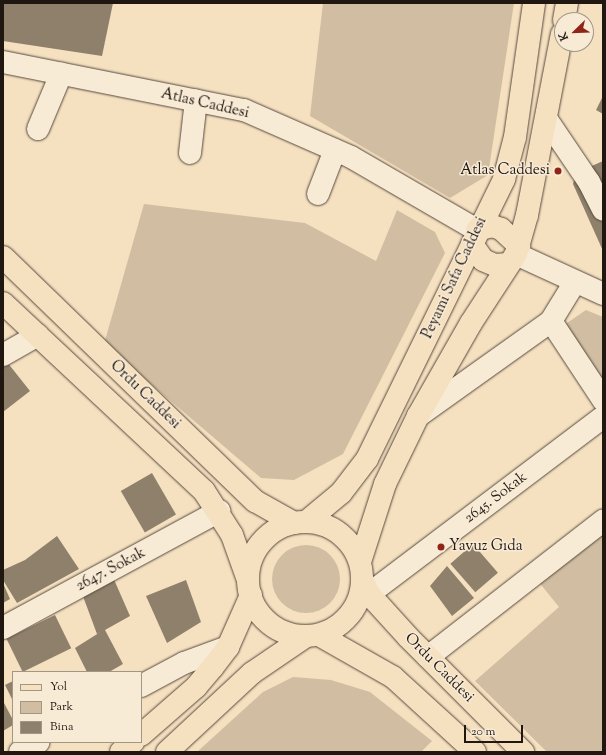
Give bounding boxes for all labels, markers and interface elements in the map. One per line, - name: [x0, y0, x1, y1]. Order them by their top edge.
- north arrow: [554, 12, 594, 52]
- text: K: [555, 30, 573, 43]
- street label: Atlas Caddesi: [159, 85, 251, 123]
- place label: Atlas Caddesi: [460, 162, 550, 180]
- marker: Atlas Caddesi: [553, 166, 563, 176]
- street label: Peyami Safa Caddesi: [419, 214, 491, 342]
- street label: Ordu Caddesi: [106, 357, 184, 433]
- street label: 2645. Sokak: [461, 468, 531, 528]
- place label: Yavuz Gıda: [449, 538, 523, 556]
- marker: Yavuz Gıda: [436, 542, 446, 552]
- street label: 2647. Sokak: [73, 544, 149, 596]
- street label: Ordu Caddesi: [400, 629, 478, 707]
- legend: [12, 671, 142, 743]
- text: Yol: [50, 678, 67, 696]
- text: Park: [50, 698, 73, 716]
- scale bar: [466, 717, 525, 743]
- text: Bina: [50, 718, 74, 736]
- text: 20 m: [471, 723, 495, 741]

